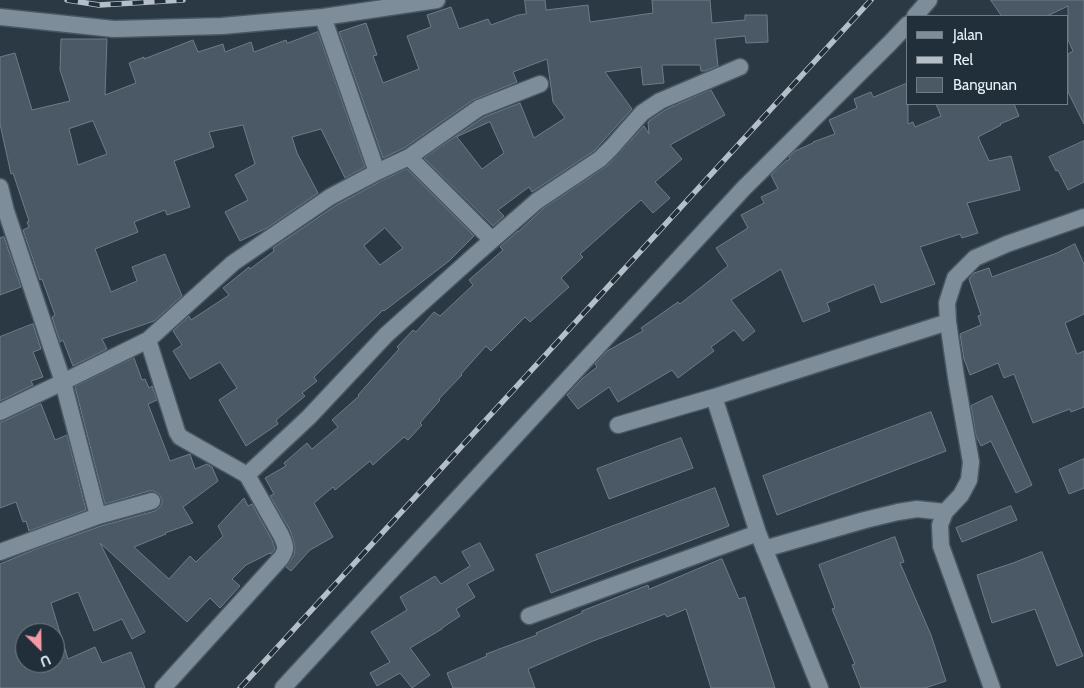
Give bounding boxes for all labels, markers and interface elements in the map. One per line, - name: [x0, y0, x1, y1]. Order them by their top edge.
- legend: [906, 15, 1069, 105]
- text: Jalan: [953, 26, 983, 44]
- text: Rel: [953, 51, 973, 69]
- text: Bangunan: [953, 76, 1017, 94]
- north arrow: [15, 623, 65, 673]
- text: U: [37, 651, 54, 671]

